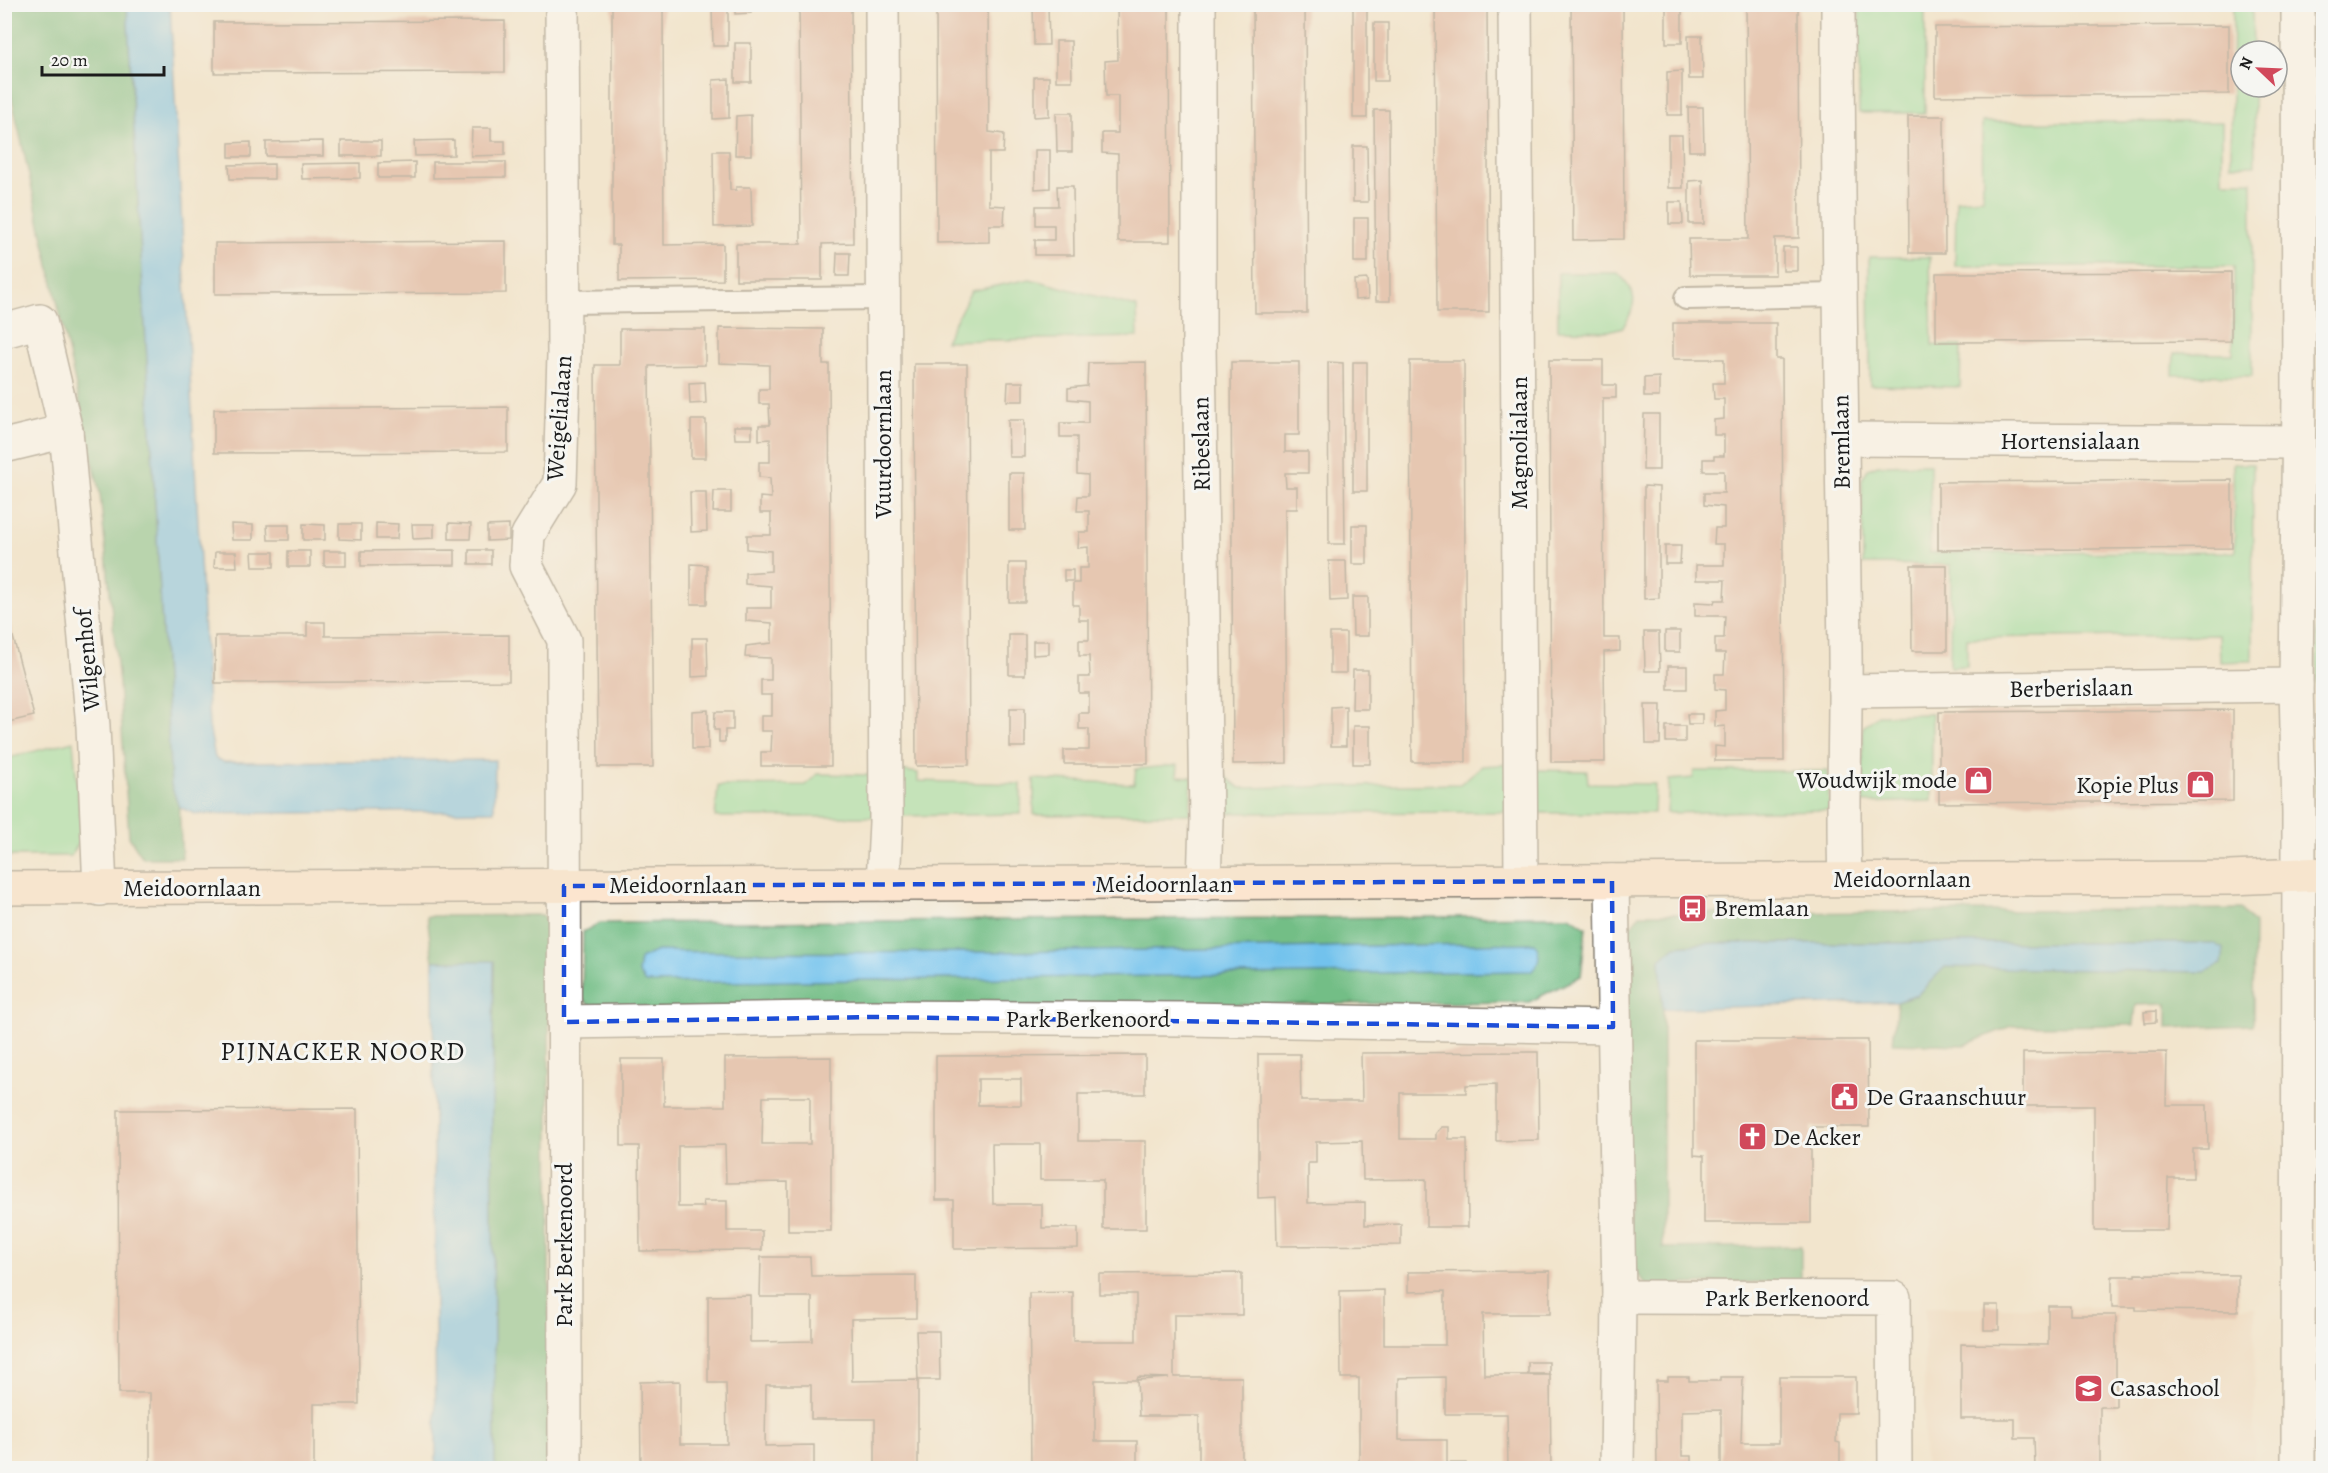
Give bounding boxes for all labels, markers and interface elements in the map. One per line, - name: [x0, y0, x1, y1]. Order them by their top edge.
- scale bar: [42, 39, 164, 77]
- north arrow: [2229, 39, 2289, 99]
- text: 20 m: [51, 48, 88, 72]
- text: N: [2234, 54, 2259, 73]
- street label: Weigelialaan: [539, 354, 579, 483]
- street label: Vuurdoornlaan: [867, 369, 899, 520]
- street label: Magnolialaan: [1503, 376, 1535, 510]
- street label: Bremlaan: [1824, 394, 1858, 490]
- street label: Ribeslaan: [1184, 396, 1218, 492]
- street label: Hortensialaan: [2000, 425, 2140, 457]
- street label: Wilgenhof: [66, 604, 107, 714]
- street label: Berberislaan: [2009, 671, 2133, 705]
- place label: Woudwijk mode: [1796, 764, 1957, 796]
- shop icon: Woudwijk mode: [1962, 764, 1994, 796]
- place label: Kopie Plus: [2076, 769, 2179, 801]
- shop icon: Kopie Plus: [2184, 769, 2216, 801]
- street label: Meidoornlaan: [1833, 863, 1971, 895]
- street label: Meidoornlaan: [1095, 868, 1233, 900]
- street label: Meidoornlaan: [609, 869, 747, 901]
- street label: Meidoornlaan: [123, 872, 261, 904]
- bus stop icon: Bremlaan: [1677, 892, 1709, 924]
- place label: Bremlaan: [1714, 892, 1809, 924]
- street label: Park Berkenoord: [1006, 1003, 1171, 1035]
- district label: PIJNACKER NOORD: [220, 1034, 466, 1069]
- public building icon: De Graanschuur: [1829, 1081, 1861, 1113]
- place label: De Graanschuur: [1866, 1081, 2026, 1113]
- church icon: De Acker: [1736, 1121, 1768, 1153]
- place label: De Acker: [1773, 1121, 1861, 1153]
- street label: Park Berkenoord: [548, 1162, 580, 1327]
- street label: Park Berkenoord: [1705, 1282, 1870, 1314]
- school or university icon: Casaschool: [2073, 1372, 2105, 1404]
- place label: Casaschool: [2110, 1372, 2220, 1404]

